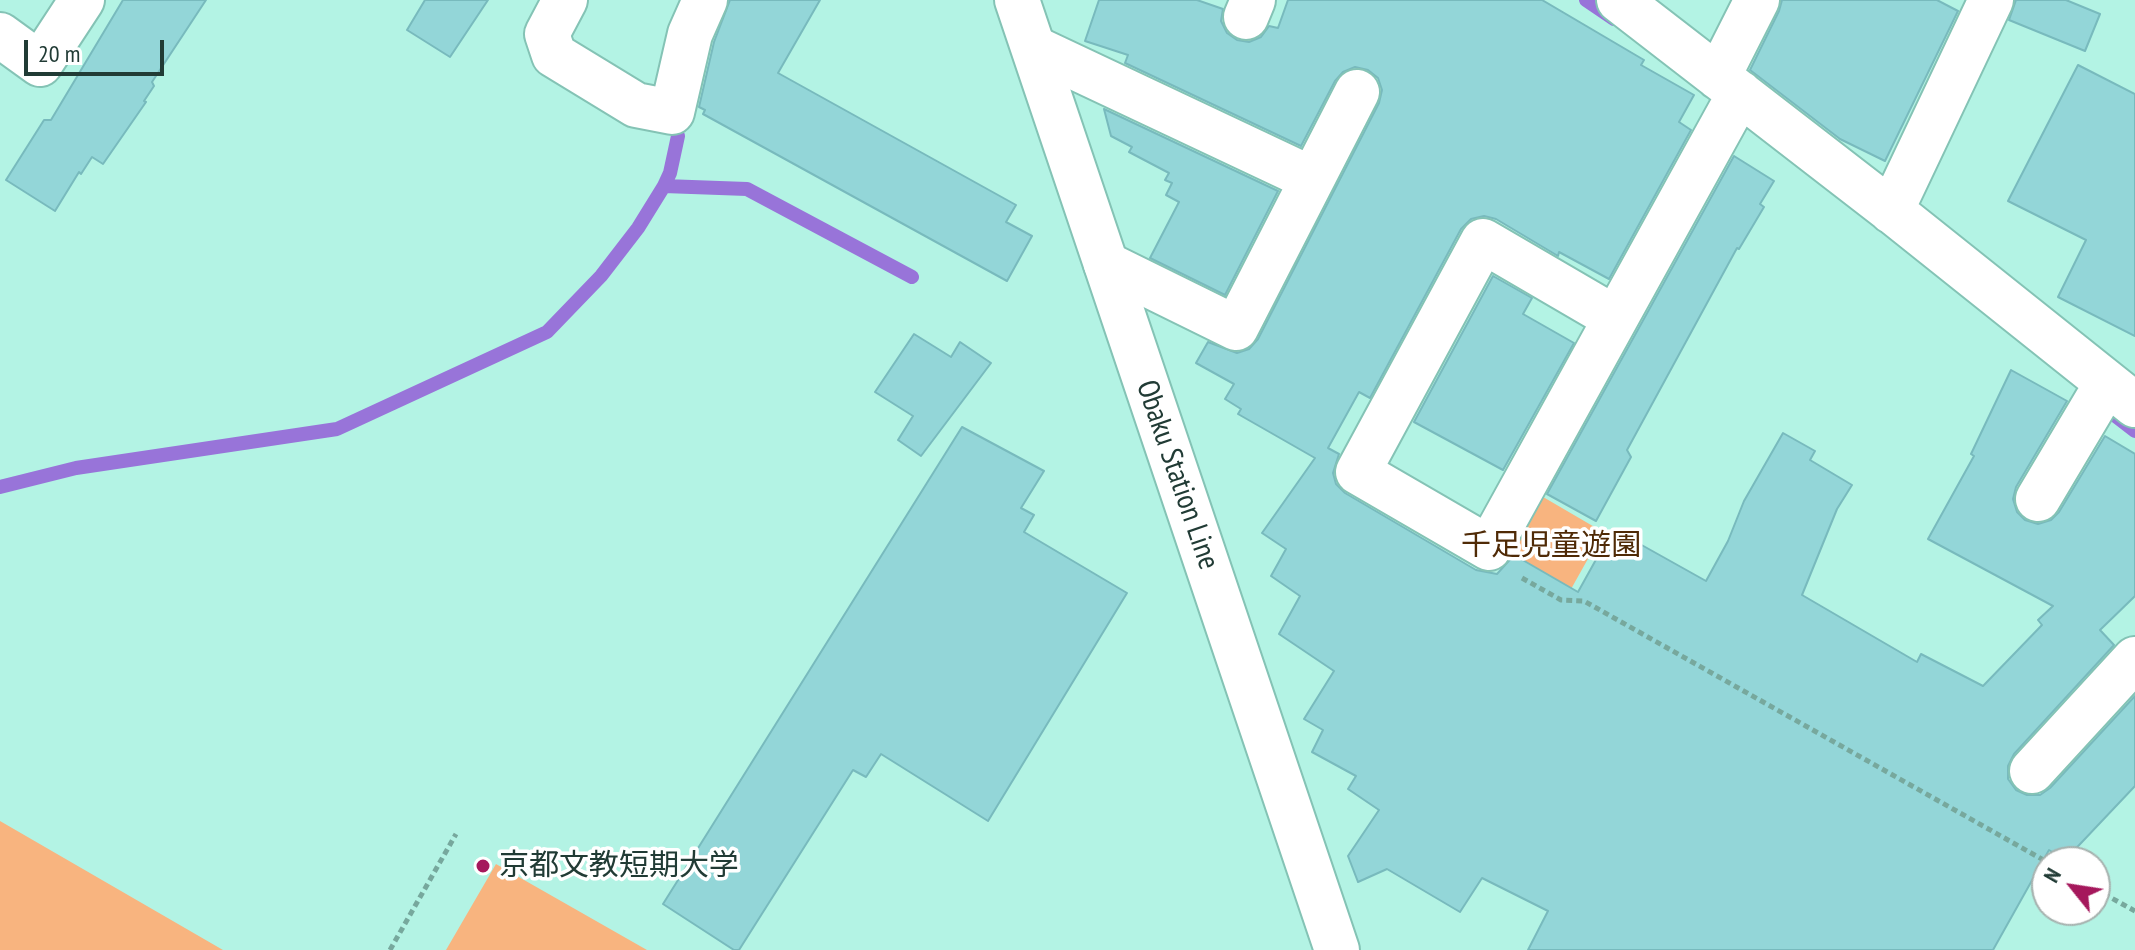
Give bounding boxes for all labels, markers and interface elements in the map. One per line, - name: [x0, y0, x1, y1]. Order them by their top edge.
- scale bar: [28, 24, 168, 74]
- text: 20 m: [38, 38, 80, 69]
- street label: Obaku Station Line: [1128, 376, 1226, 574]
- park label: 千足児童遊園: [1461, 528, 1641, 564]
- north arrow: [2031, 846, 2111, 926]
- place label: 京都文教短期大学: [499, 848, 739, 884]
- marker: 京都文教短期大学: [474, 857, 492, 875]
- text: N: [2037, 863, 2067, 887]

